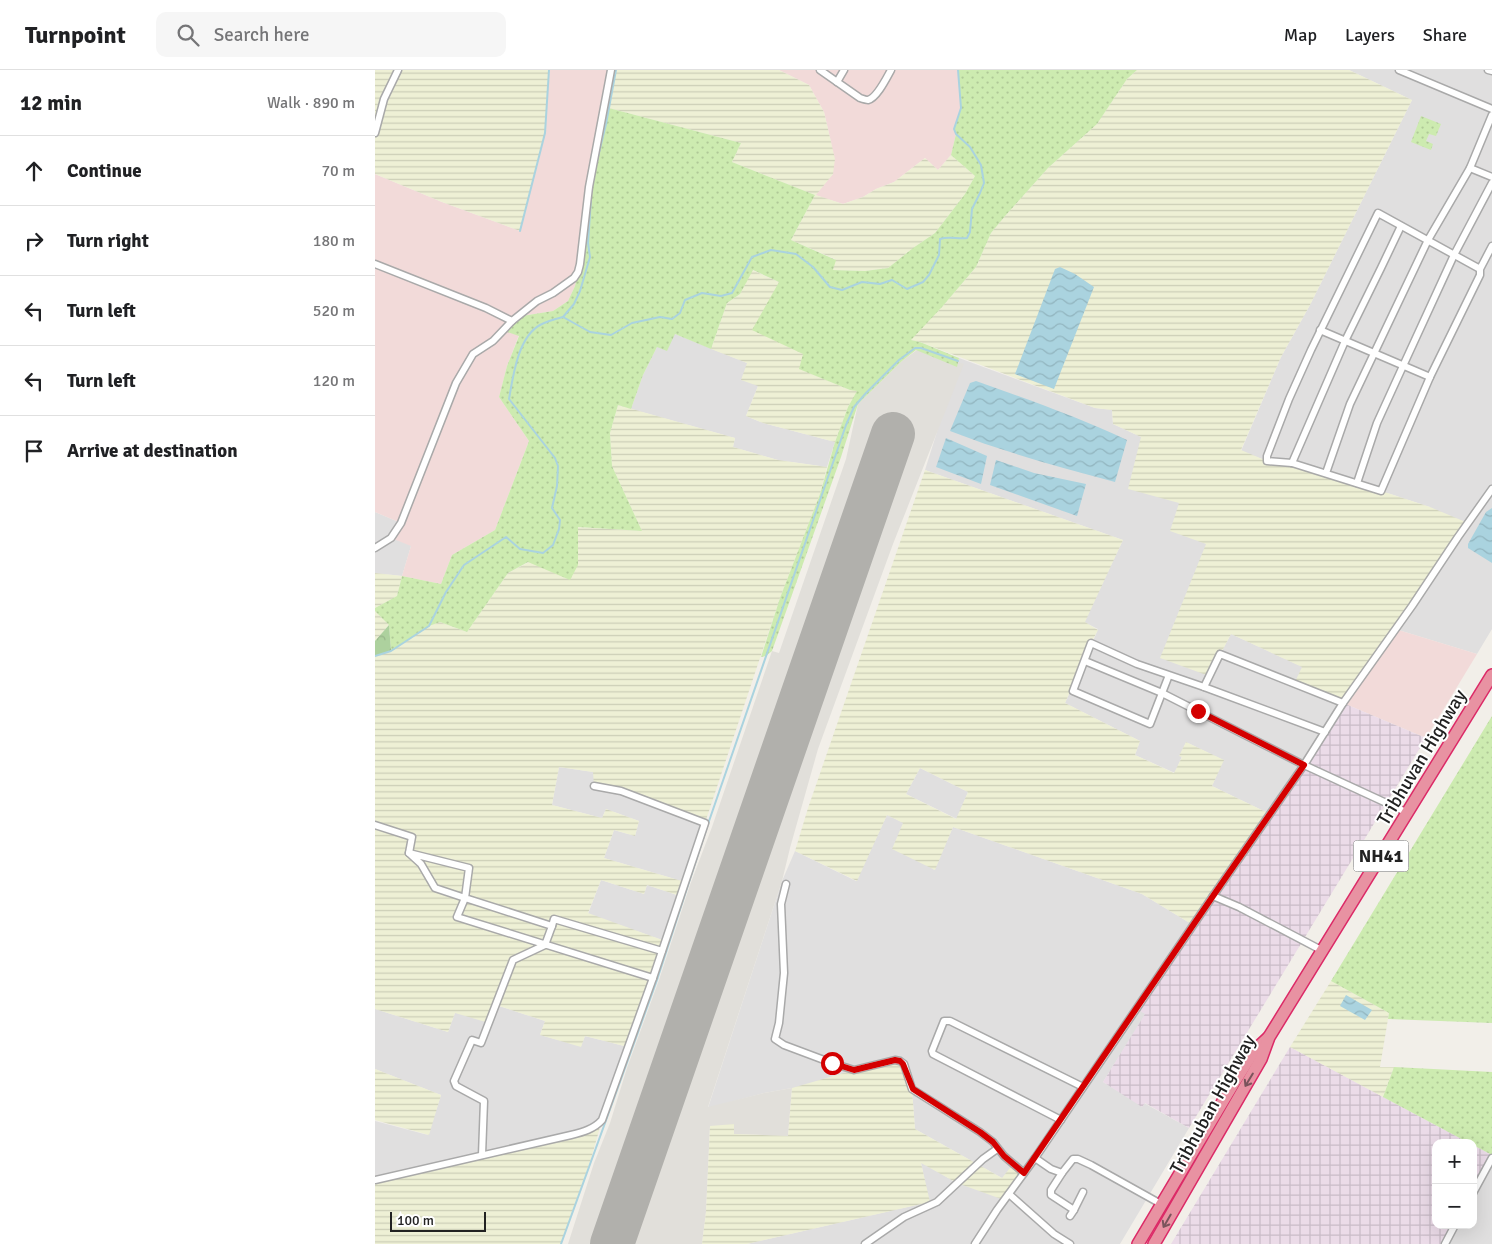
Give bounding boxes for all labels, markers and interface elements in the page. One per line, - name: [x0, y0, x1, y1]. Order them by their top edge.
- search box: [156, 12, 506, 57]
- text: Turnpoint: [25, 20, 126, 50]
- icon: search: [174, 21, 202, 49]
- text: Search here: [214, 23, 309, 47]
- text: Map: [1284, 24, 1317, 46]
- text: Layers: [1345, 24, 1395, 46]
- text: Share: [1423, 24, 1467, 46]
- text: 12 min: [20, 90, 82, 116]
- text: Walk · 890 m: [267, 93, 355, 113]
- icon: ahead: [20, 157, 48, 185]
- text: Continue: [67, 159, 142, 183]
- text: 70 m: [321, 161, 355, 181]
- icon: right: [20, 227, 48, 255]
- text: Turn right: [67, 229, 149, 253]
- text: 180 m: [313, 231, 355, 251]
- icon: left: [20, 297, 48, 325]
- text: Turn left: [67, 299, 136, 323]
- text: 520 m: [313, 301, 355, 321]
- icon: left: [20, 367, 48, 395]
- text: Turn left: [67, 369, 136, 393]
- text: 120 m: [313, 371, 355, 391]
- icon: arrive: [20, 437, 48, 465]
- text: Arrive at destination: [67, 439, 238, 463]
- street label: Tribhuvan Highway: [1372, 685, 1472, 830]
- route end: [1187, 700, 1210, 723]
- road number: NH41: [1353, 840, 1409, 871]
- street label: Tribhuban Highway: [1165, 1030, 1261, 1178]
- route start: [821, 1052, 844, 1075]
- one-way arrow: [1243, 1073, 1253, 1087]
- map controls: [1432, 1139, 1477, 1229]
- button: +: [1432, 1139, 1477, 1184]
- button: −: [1432, 1184, 1477, 1229]
- scale bar: [390, 1209, 486, 1232]
- text: 100 m: [397, 1212, 434, 1229]
- one-way arrow: [1162, 1213, 1172, 1228]

